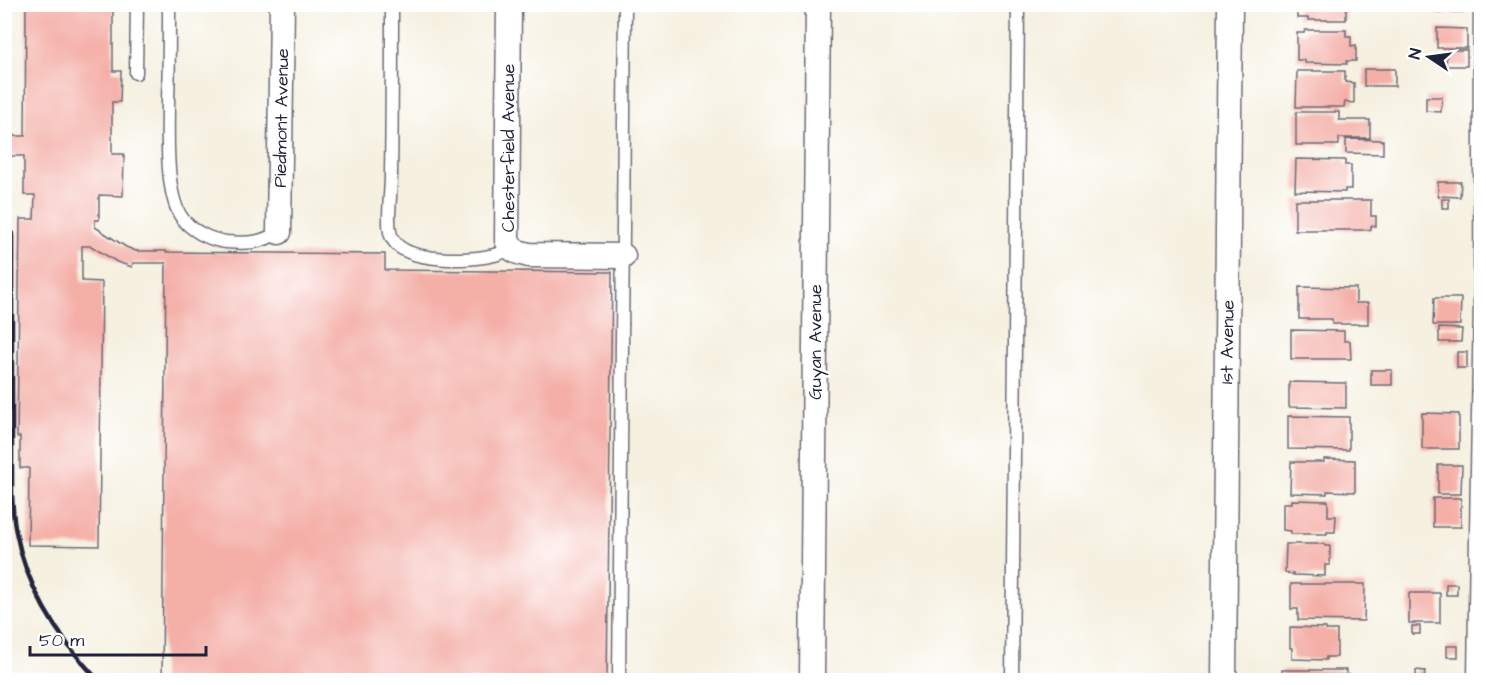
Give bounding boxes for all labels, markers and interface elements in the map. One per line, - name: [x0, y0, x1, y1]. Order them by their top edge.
- north arrow: [1399, 27, 1459, 87]
- text: N: [1404, 46, 1427, 61]
- street label: Piedmont Avenue: [268, 48, 295, 188]
- street label: Chesterfield Avenue: [496, 64, 521, 232]
- street label: Guyan Avenue: [803, 284, 829, 400]
- street label: 1st Avenue: [1214, 299, 1241, 384]
- scale bar: [30, 619, 206, 657]
- text: 50 m: [39, 628, 84, 653]

